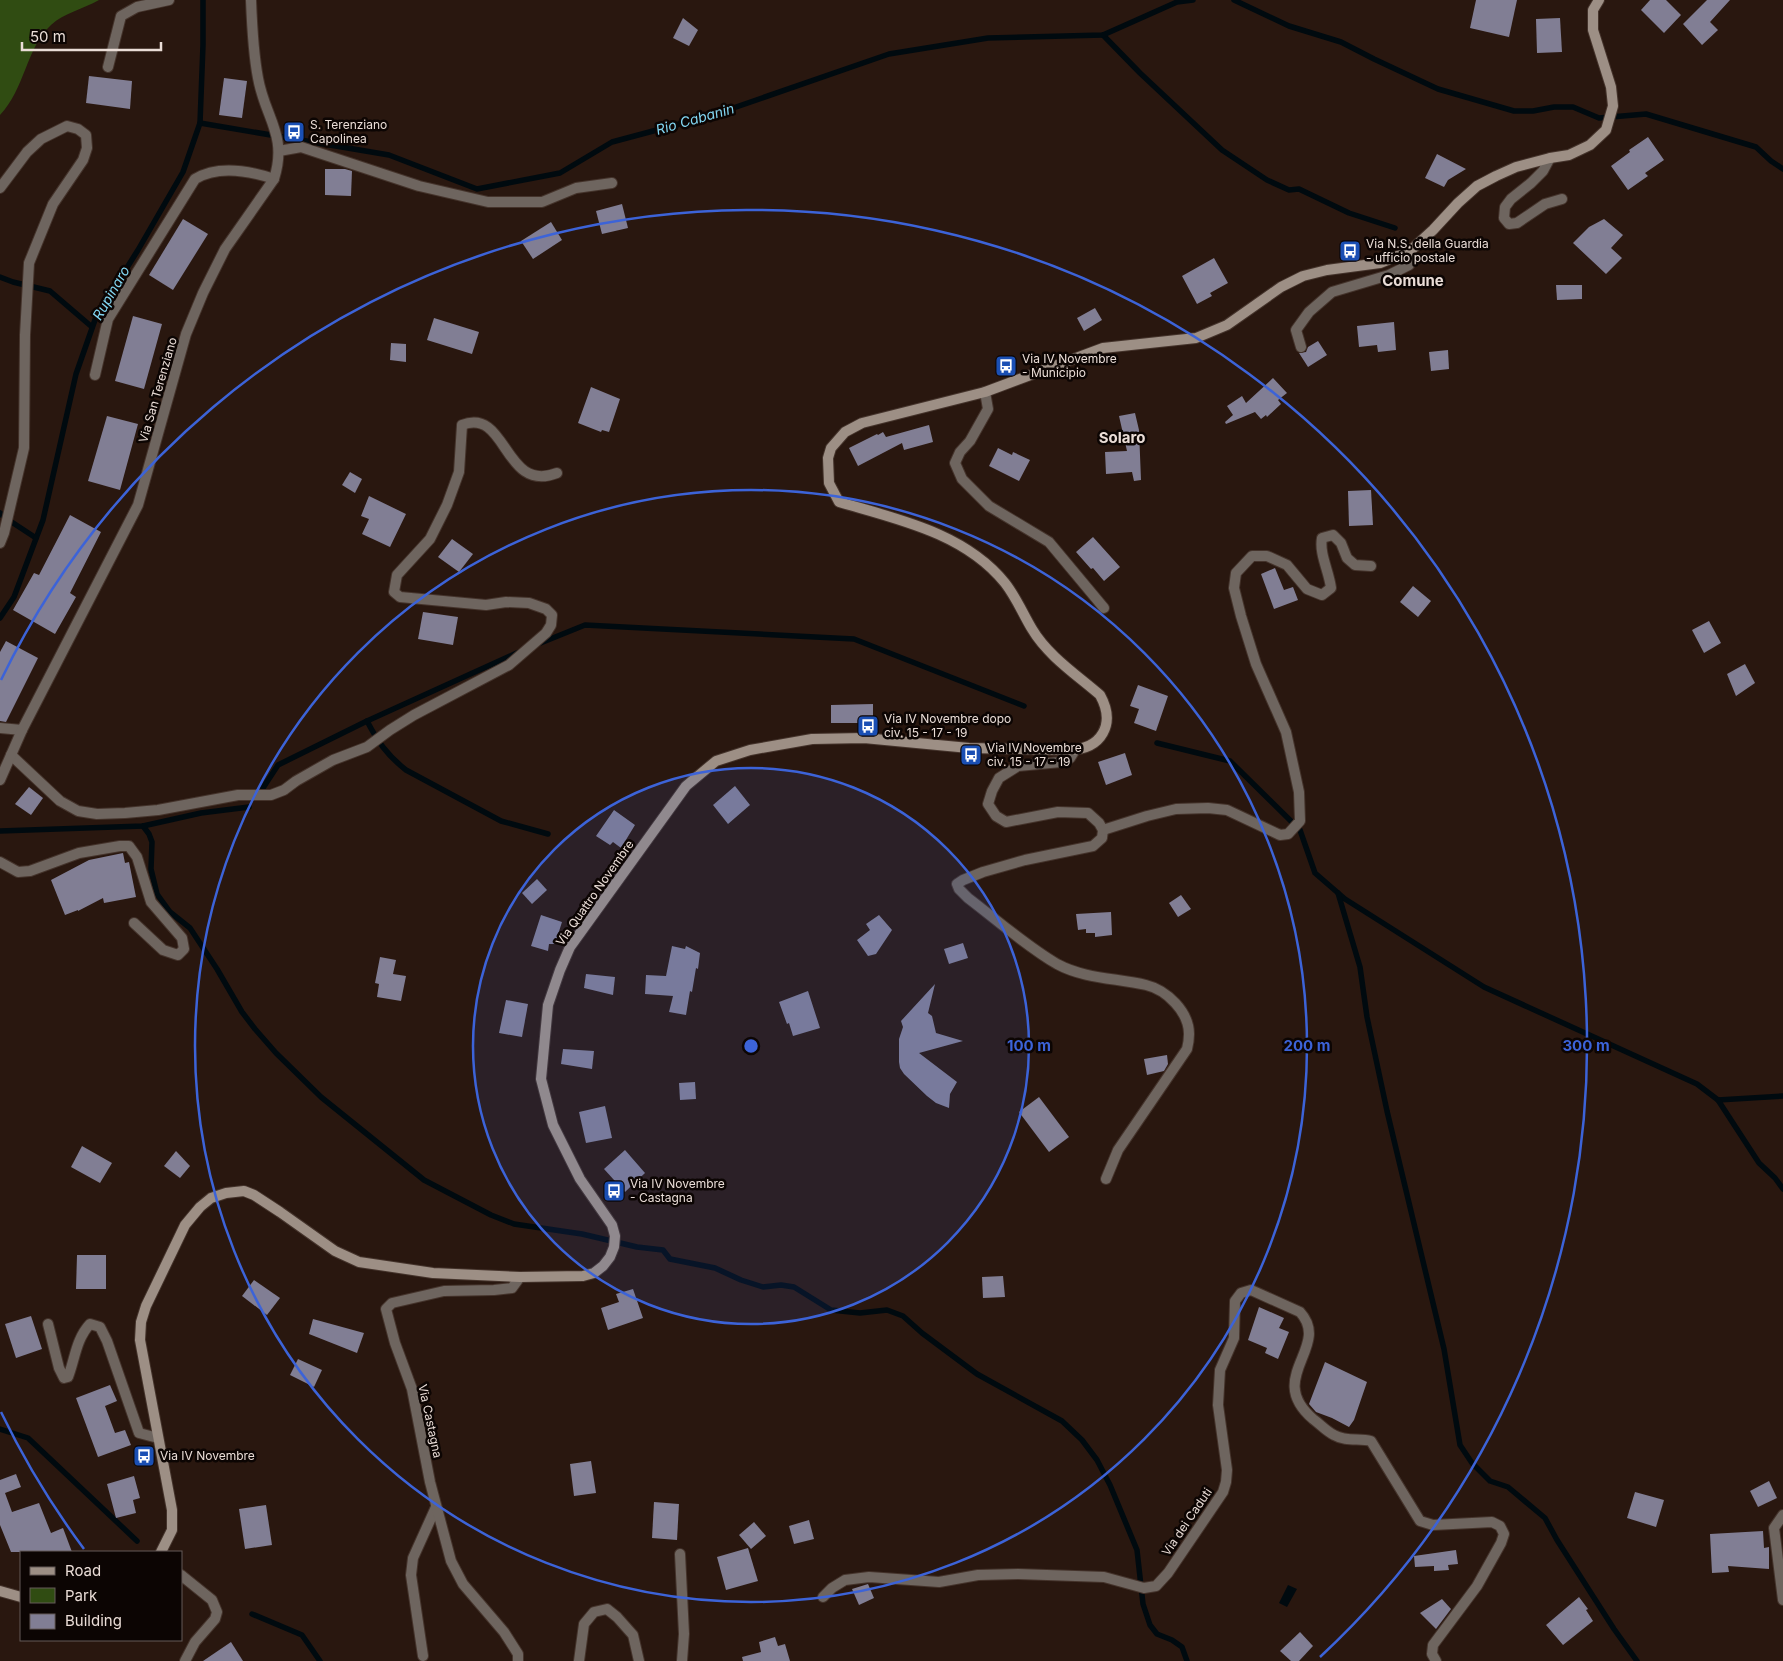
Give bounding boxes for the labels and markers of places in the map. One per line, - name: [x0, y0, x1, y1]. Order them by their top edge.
- place label: S. Terenziano Capolinea: [310, 117, 387, 146]
- bus stop icon: S. Terenziano Capolinea: [282, 120, 306, 144]
- place label: Via N.S. della Guardia - ufficio postale: [1366, 236, 1489, 265]
- bus stop icon: Via N.S. della Guardia - ufficio postale: [1338, 239, 1362, 263]
- place label: Via IV Novembre - Municipio: [1022, 351, 1117, 380]
- bus stop icon: Via IV Novembre - Municipio: [994, 354, 1018, 378]
- place label: Via IV Novembre dopo civ. 15 - 17 - 19: [884, 711, 1011, 740]
- bus stop icon: Via IV Novembre dopo civ. 15 - 17 - 19: [856, 714, 880, 738]
- place label: Via IV Novembre civ. 15 - 17 - 19: [987, 740, 1082, 769]
- bus stop icon: Via IV Novembre civ. 15 - 17 - 19: [959, 743, 983, 767]
- centre of rings: [742, 1037, 760, 1055]
- place label: Via IV Novembre - Castagna: [630, 1176, 725, 1205]
- bus stop icon: Via IV Novembre - Castagna: [602, 1179, 626, 1203]
- bus stop icon: Via IV Novembre: [132, 1444, 156, 1468]
- place label: Via IV Novembre: [160, 1448, 255, 1463]

